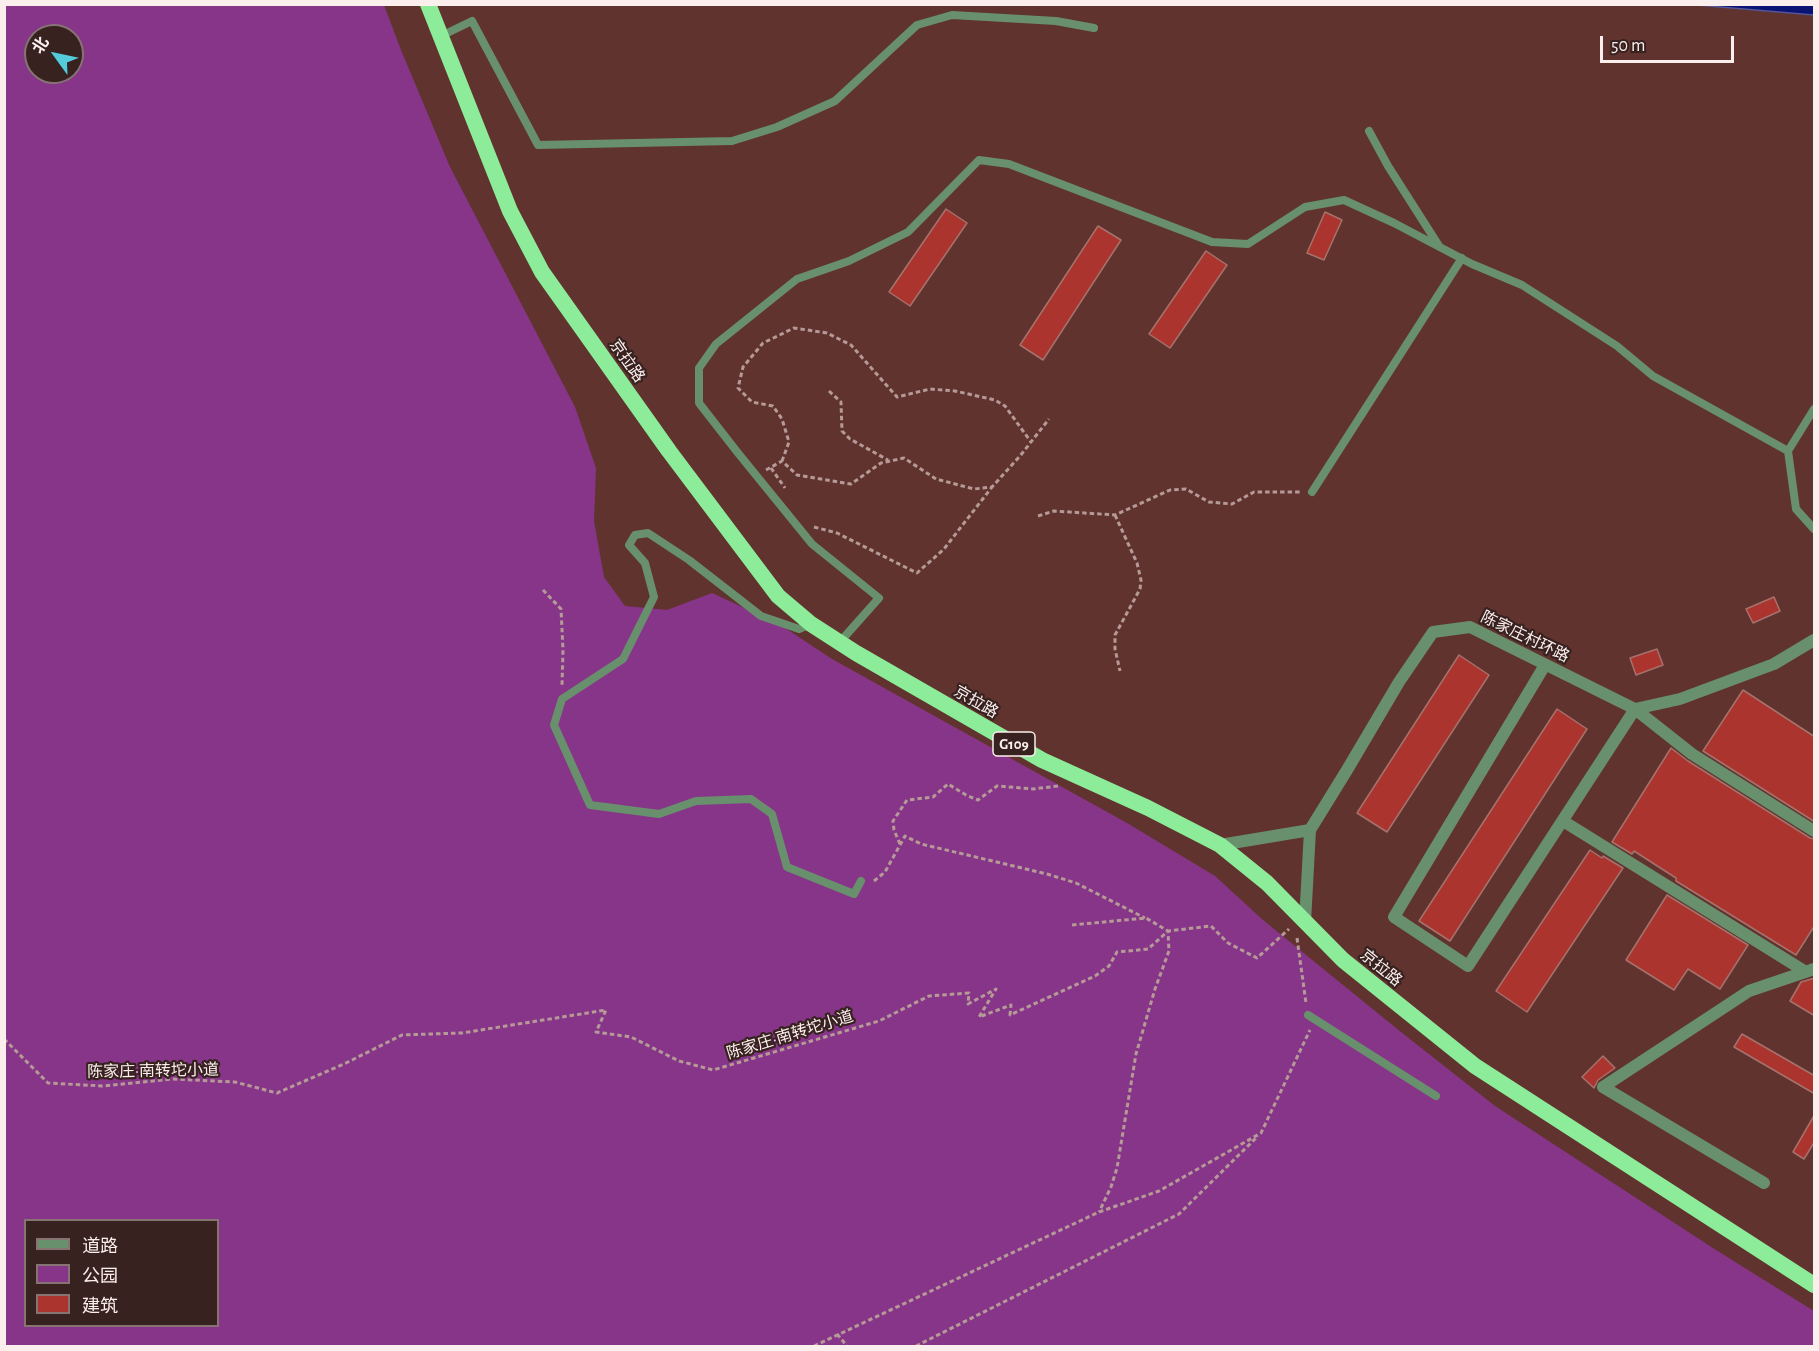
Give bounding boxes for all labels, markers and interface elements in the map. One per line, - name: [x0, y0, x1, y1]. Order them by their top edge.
- north arrow: [24, 24, 84, 84]
- scale bar: [1603, 24, 1736, 62]
- text: 北: [30, 34, 52, 56]
- text: 50 m: [1611, 37, 1645, 55]
- street label: 京拉路: [605, 336, 649, 386]
- street label: 陈家庄村环路: [1478, 607, 1572, 667]
- street label: 京拉路: [950, 682, 1002, 722]
- road number: G109: [993, 732, 1035, 756]
- street label: 京拉路: [1356, 945, 1406, 991]
- street label: 陈家庄·南转坨小道: [724, 1007, 856, 1063]
- street label: 陈家庄·南转坨小道: [87, 1060, 219, 1082]
- legend: [24, 1219, 219, 1327]
- text: 道路: [82, 1238, 118, 1256]
- text: 公园: [82, 1268, 118, 1286]
- text: 建筑: [82, 1298, 118, 1316]

